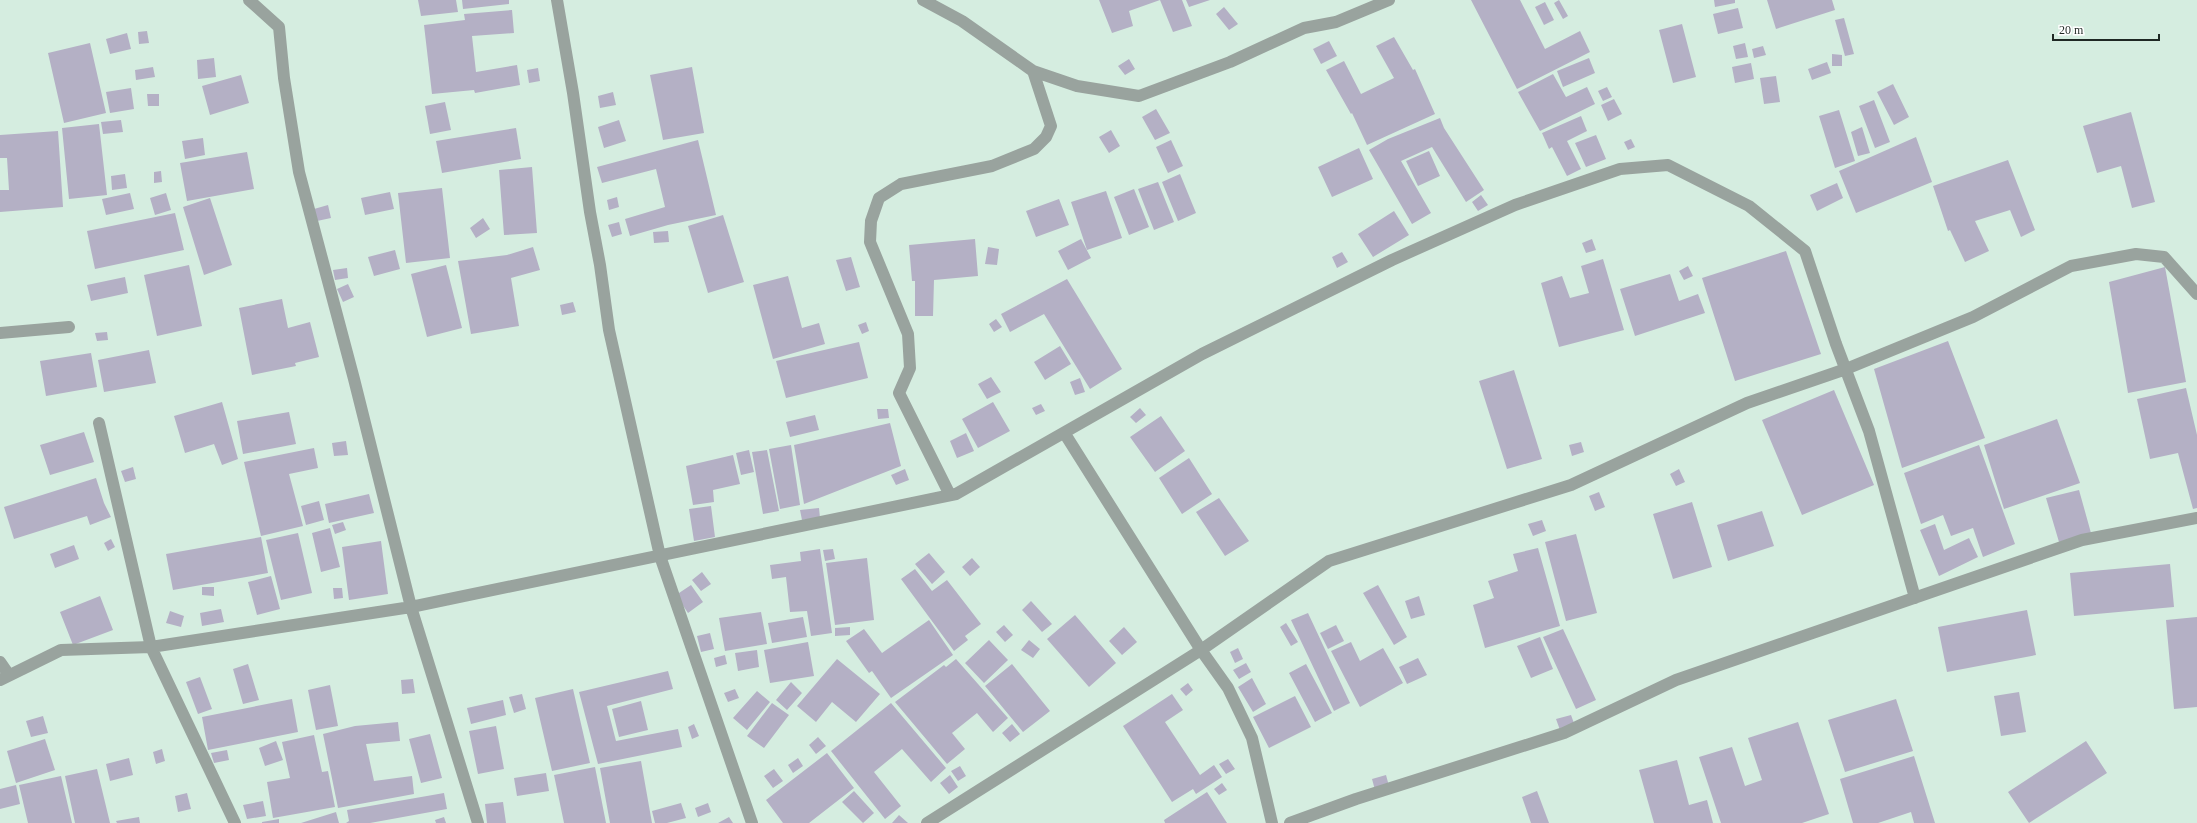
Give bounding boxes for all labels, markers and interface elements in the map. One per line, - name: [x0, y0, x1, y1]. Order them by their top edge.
- scale bar: [2053, 16, 2159, 42]
- text: 20 m: [2059, 23, 2084, 37]

